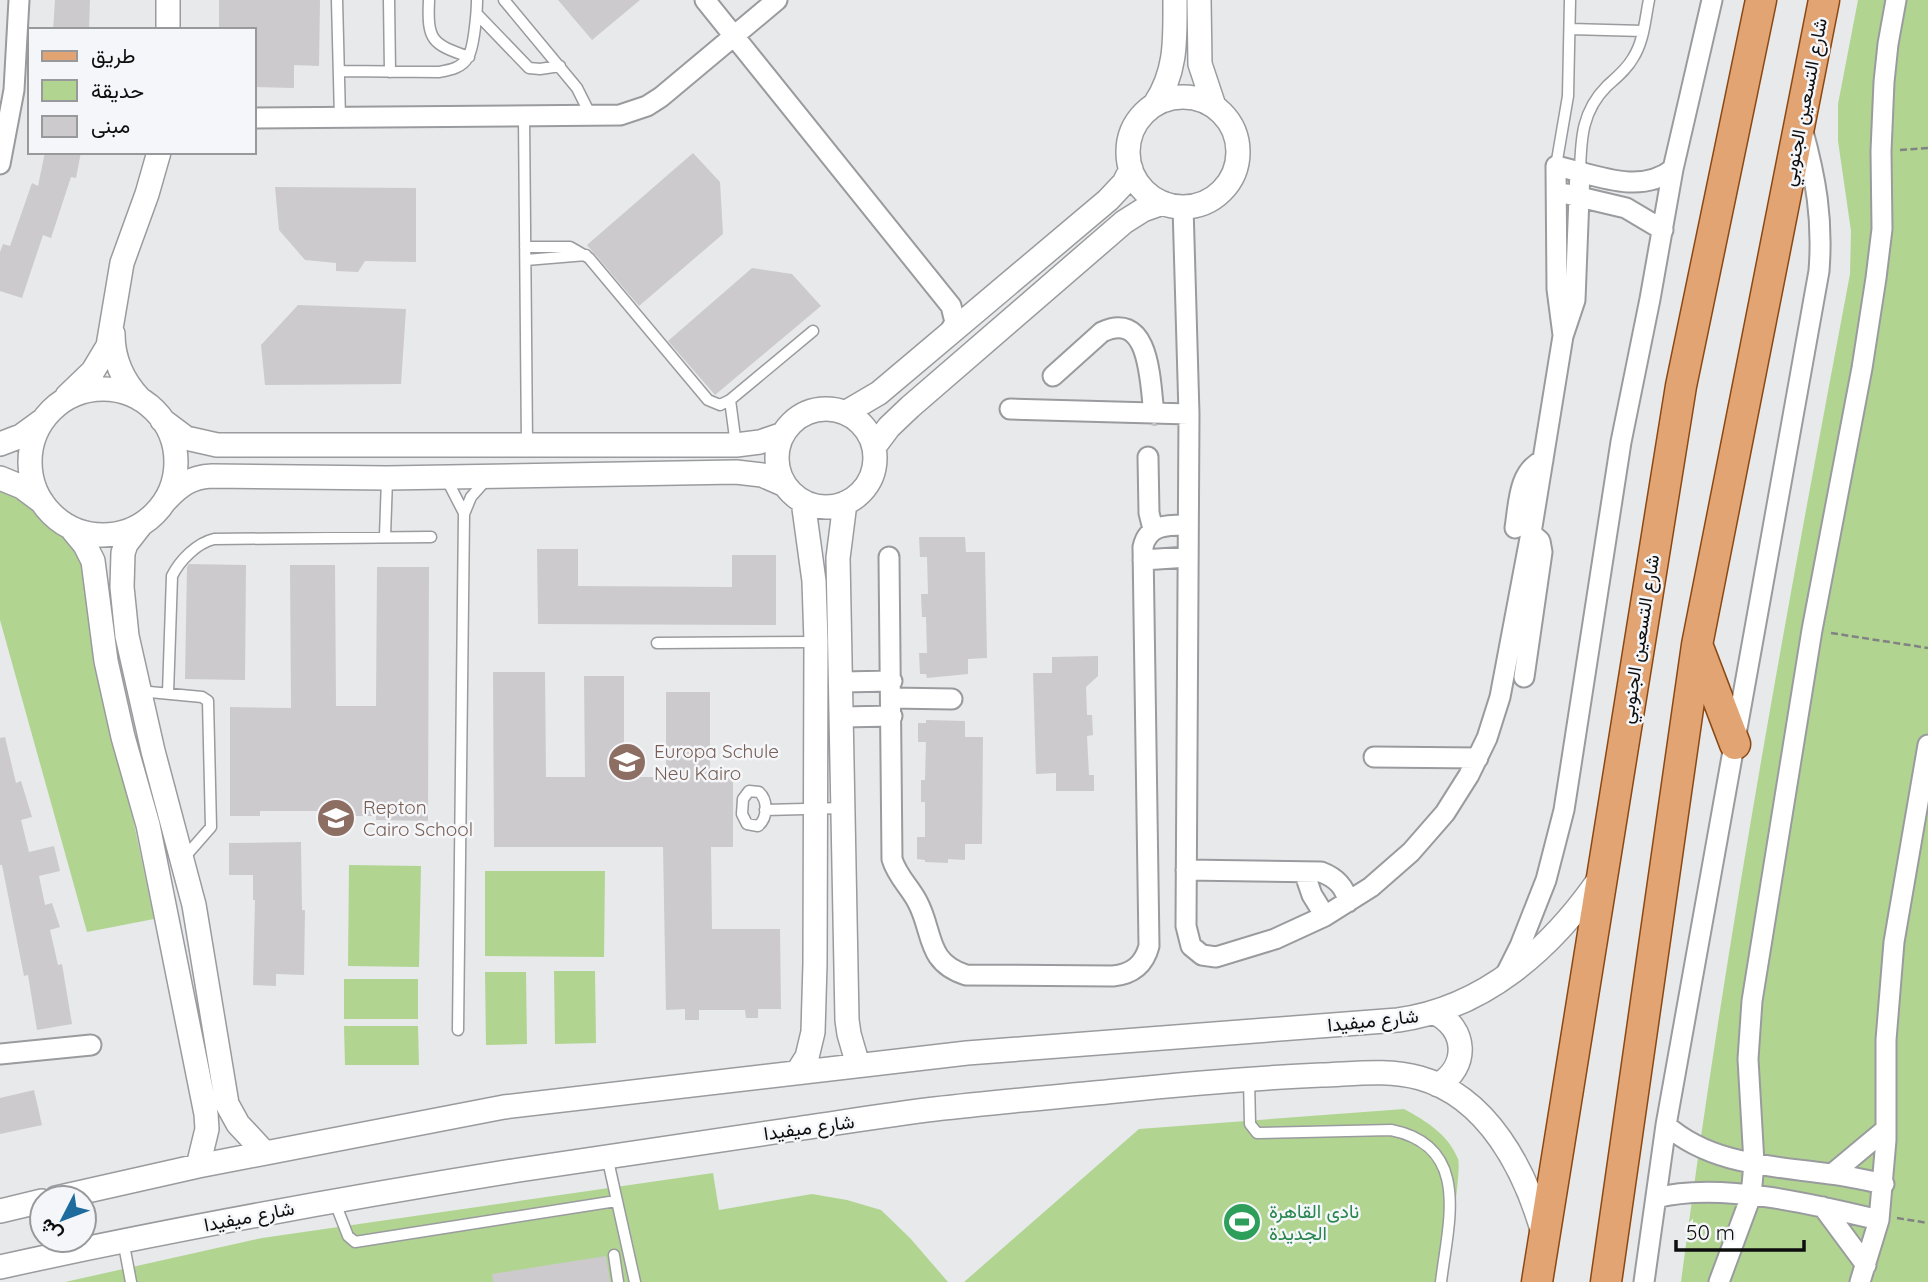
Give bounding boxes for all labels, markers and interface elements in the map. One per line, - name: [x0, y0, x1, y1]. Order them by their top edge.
- street label: شارع التسعين الجنوبي: [1776, 16, 1836, 189]
- legend: [28, 28, 256, 154]
- text: طريق: [91, 42, 136, 69]
- text: حديقة: [91, 77, 144, 103]
- text: مبنى: [91, 112, 130, 138]
- street label: شارع التسعين الجنوبي: [1614, 553, 1668, 726]
- place label: Europa Schule Neu Kairo: [654, 739, 779, 785]
- school or university icon: Europa Schule Neu Kairo: [606, 741, 648, 783]
- place label: Repton Cairo School: [363, 795, 473, 841]
- school or university icon: Repton Cairo School: [315, 797, 357, 839]
- street label: شارع ميفيدا: [1326, 1003, 1420, 1038]
- street label: شارع ميفيدا: [762, 1109, 856, 1146]
- north arrow: [28, 1184, 98, 1254]
- street label: شارع ميفيدا: [202, 1196, 296, 1237]
- place label: نادى القاهرة الجديدة: [1269, 1199, 1359, 1245]
- sports icon: نادى القاهرة الجديدة: [1221, 1201, 1263, 1243]
- scale bar: [1676, 1208, 1804, 1252]
- text: ش: [34, 1214, 67, 1247]
- text: 50 m: [1686, 1219, 1735, 1245]

